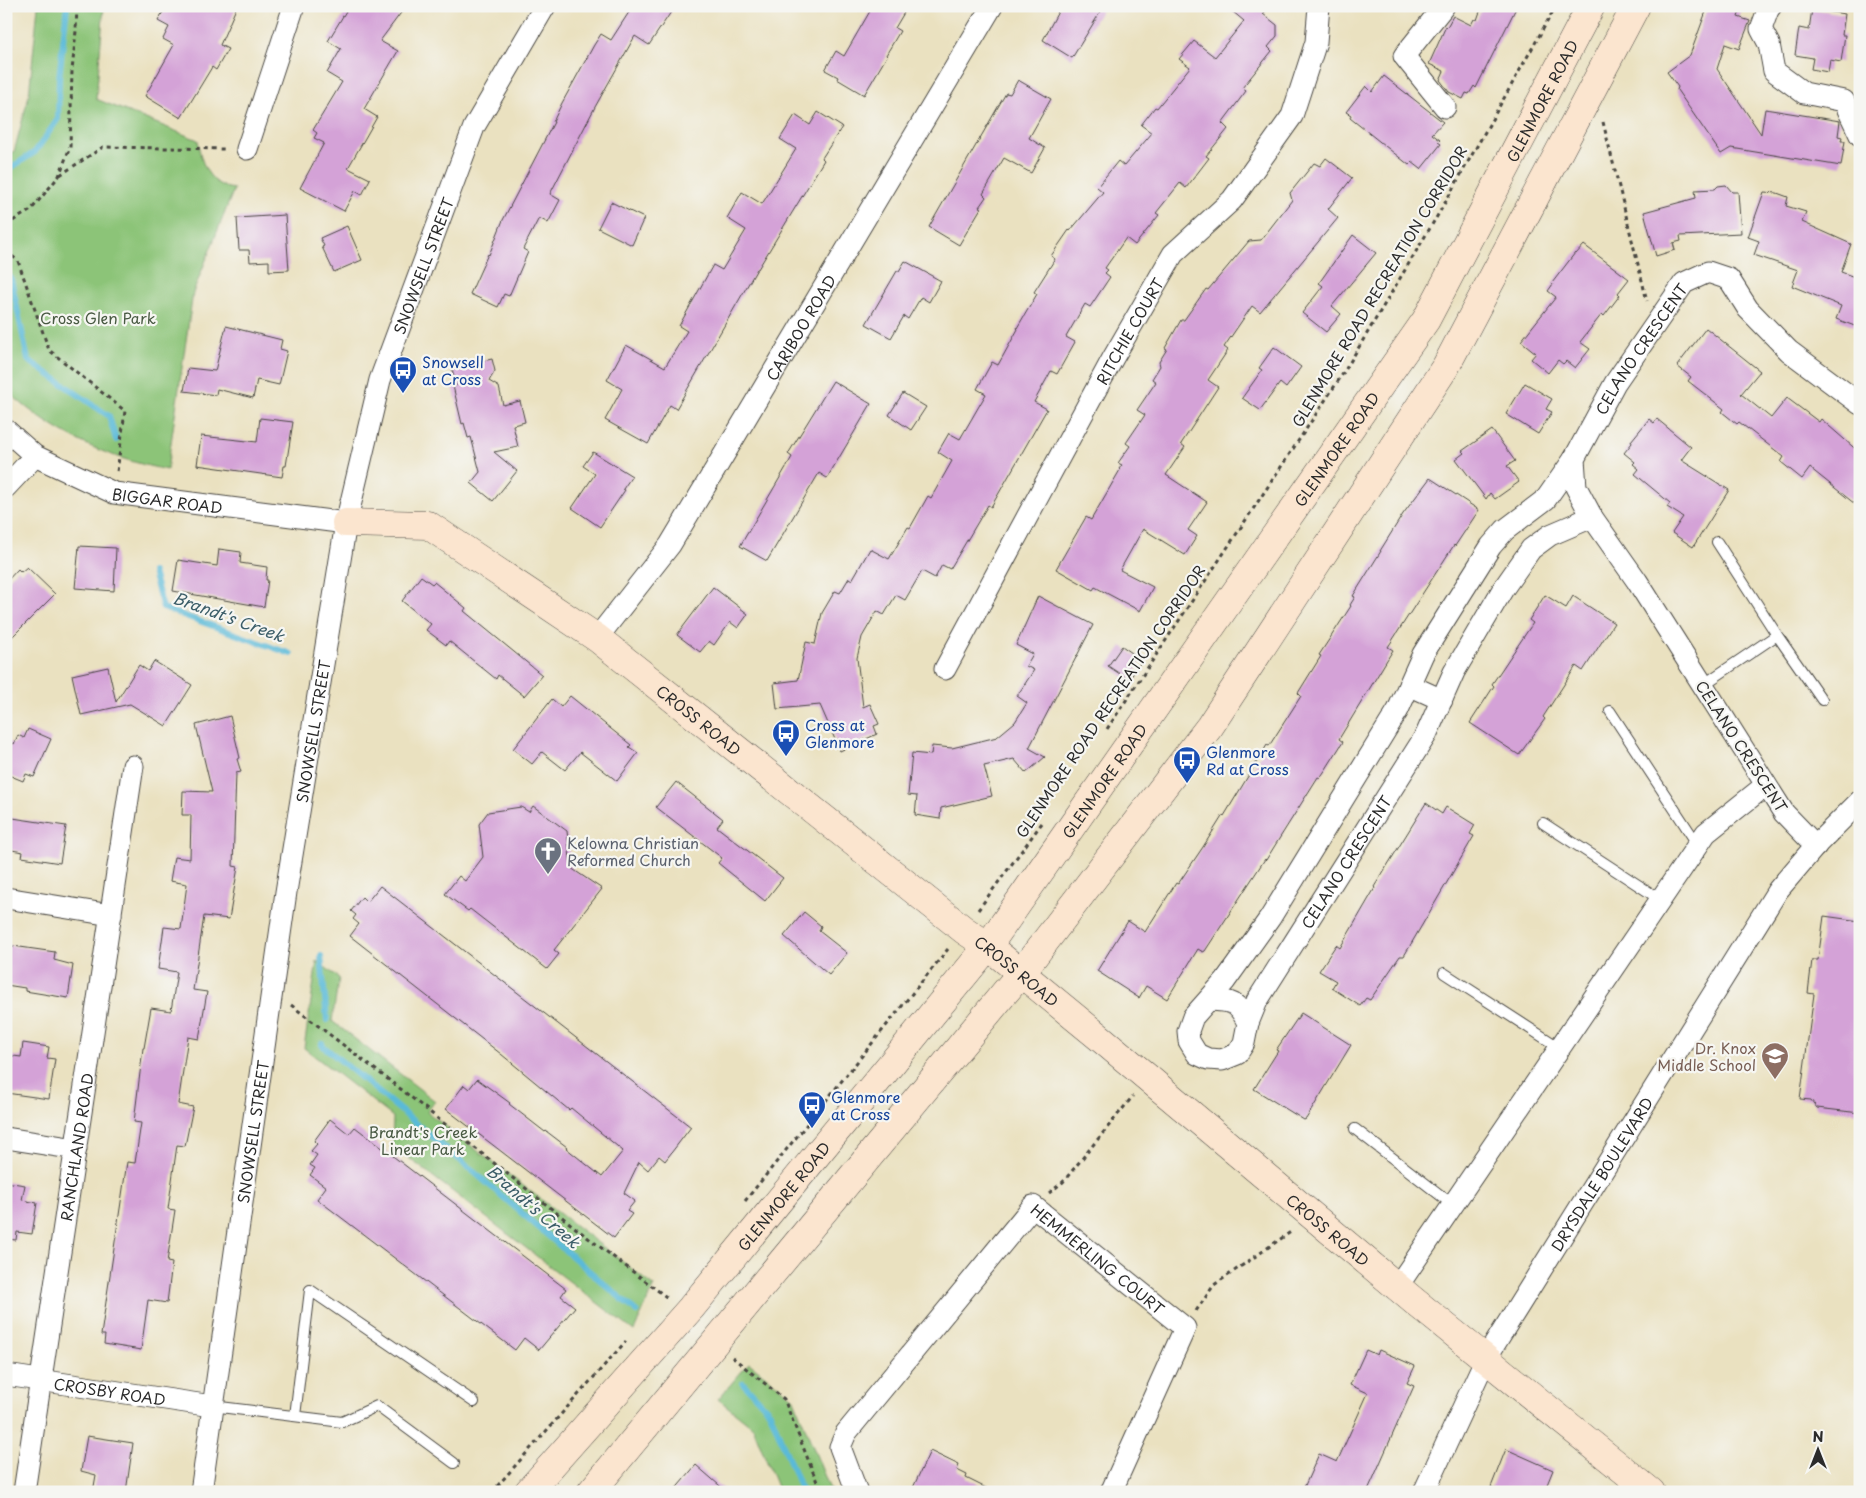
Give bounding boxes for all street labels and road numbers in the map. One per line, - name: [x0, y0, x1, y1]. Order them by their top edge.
- street label: GLENMORE ROAD: [1500, 35, 1583, 166]
- street label: GLENMORE ROAD RECREATION CORRIDOR: [1286, 141, 1472, 431]
- street label: SNOWSELL STREET: [387, 193, 459, 337]
- street label: CARIBOO ROAD: [759, 270, 841, 385]
- street label: RITCHIE COURT: [1089, 272, 1169, 388]
- street label: CELANO CRESCENT: [1589, 278, 1693, 418]
- street label: GLENMORE ROAD: [1288, 387, 1384, 511]
- street label: BIGGAR ROAD: [111, 481, 224, 518]
- street label: GLENMORE ROAD RECREATION CORRIDOR: [1011, 561, 1209, 841]
- street label: SNOWSELL STREET: [289, 657, 335, 804]
- street label: CELANO CRESCENT: [1691, 675, 1794, 817]
- street label: CROSS ROAD: [652, 678, 747, 760]
- street label: GLENMORE ROAD: [1058, 719, 1150, 841]
- street label: CELANO CRESCENT: [1295, 790, 1397, 933]
- street label: CROSS ROAD: [970, 929, 1064, 1011]
- street label: SNOWSELL STREET: [231, 1058, 274, 1205]
- street label: RANCHLAND ROAD: [53, 1071, 98, 1223]
- street label: DRYSDALE BOULEVARD: [1544, 1092, 1658, 1255]
- street label: GLENMORE ROAD: [731, 1136, 835, 1255]
- street label: CROSS ROAD: [1282, 1188, 1375, 1271]
- street label: HEMMERLING COURT: [1026, 1197, 1171, 1320]
- street label: CROSBY ROAD: [52, 1371, 167, 1410]

